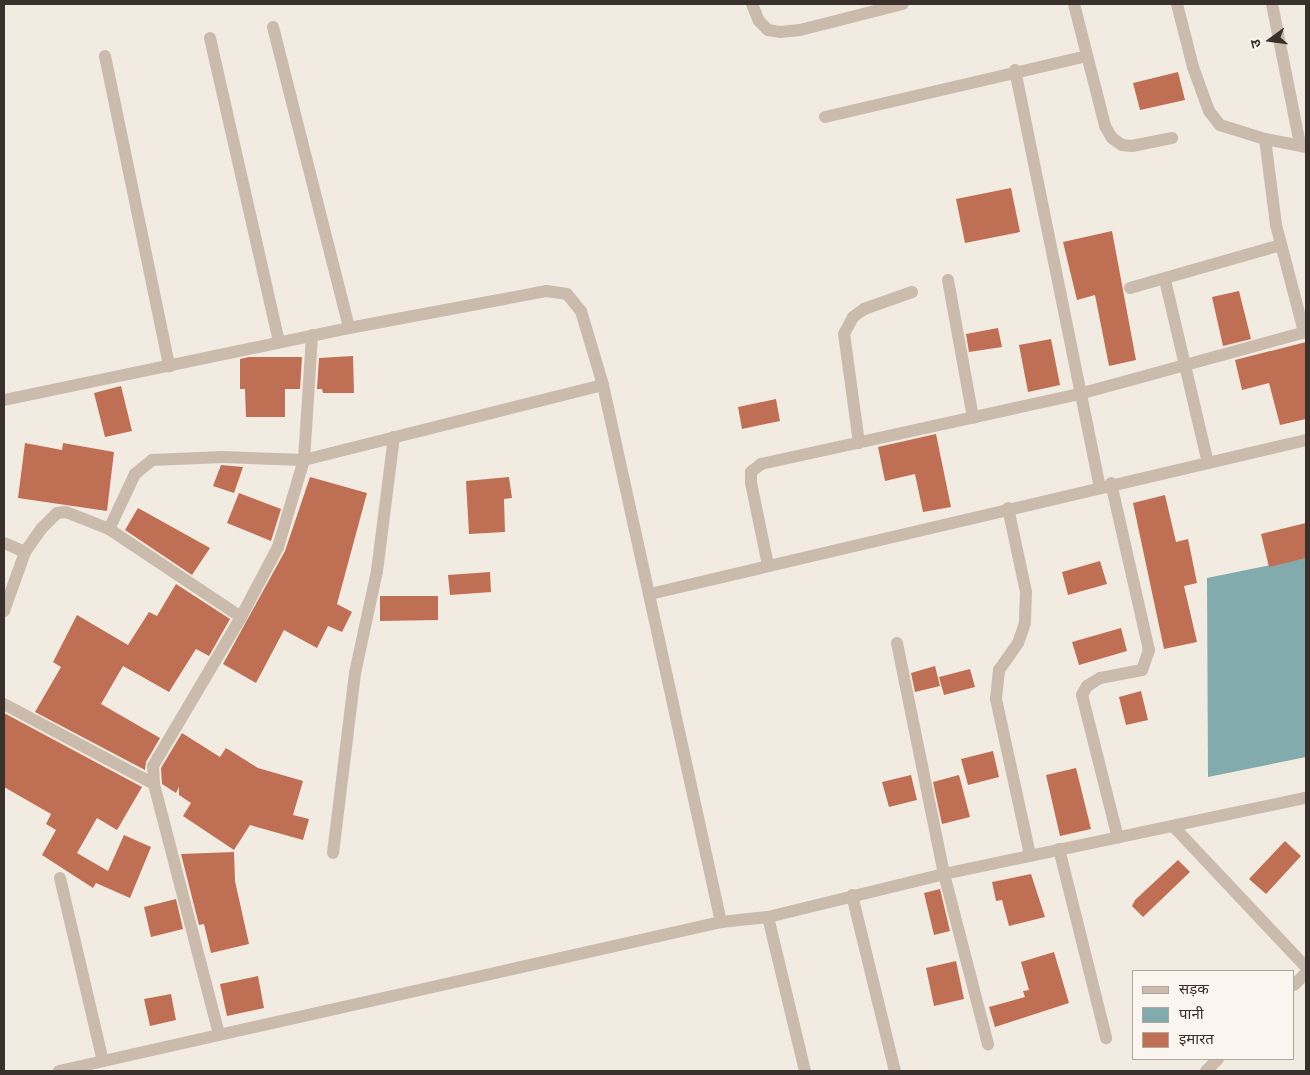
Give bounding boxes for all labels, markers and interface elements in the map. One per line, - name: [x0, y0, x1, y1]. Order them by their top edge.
- north arrow: [1245, 15, 1295, 65]
- text: उ: [1246, 37, 1265, 50]
- legend: [1132, 970, 1295, 1060]
- text: सड़क: [1179, 979, 1209, 998]
- text: पानी: [1179, 1004, 1204, 1023]
- text: इमारत: [1179, 1029, 1214, 1048]

